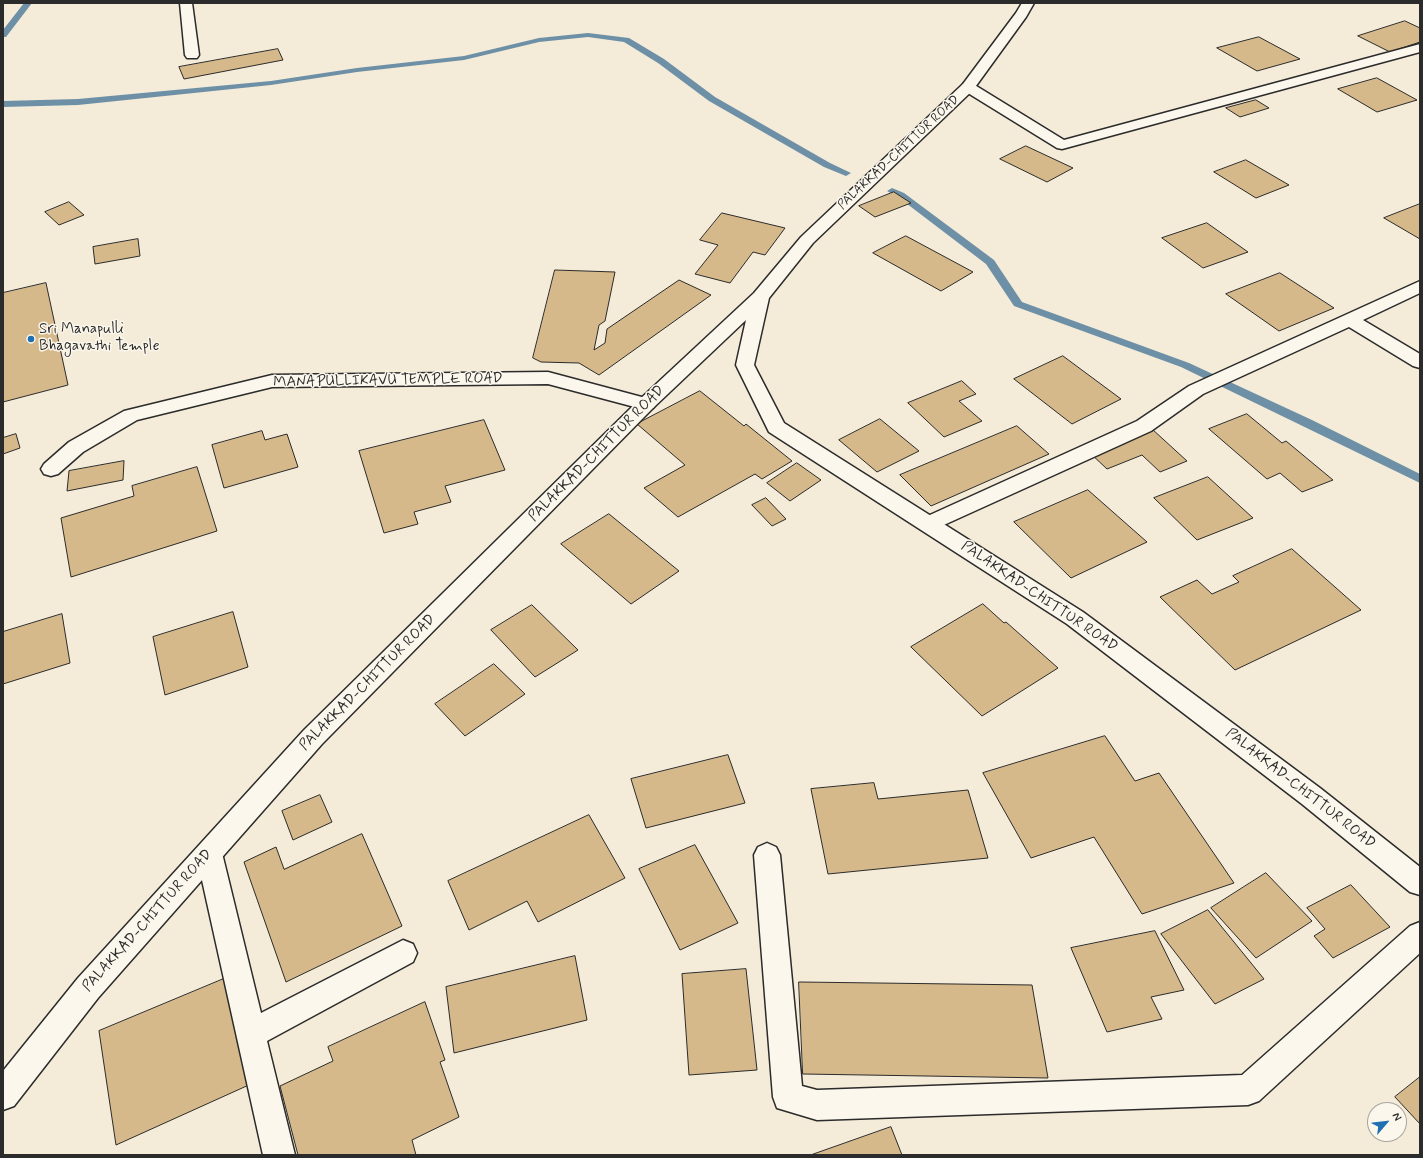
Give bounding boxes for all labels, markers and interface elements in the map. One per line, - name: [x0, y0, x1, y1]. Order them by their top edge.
- street label: PALAKKAD-CHITTUR ROAD: [835, 93, 963, 213]
- place label: Sri Manapulli Bhagavathi Temple: [39, 321, 159, 356]
- marker: Sri Manapulli Bhagavathi Temple: [26, 334, 36, 344]
- street label: MANAPULLIKAVU TEMPLE ROAD: [273, 370, 503, 392]
- street label: PALAKKAD-CHITTUR ROAD: [525, 382, 669, 526]
- street label: PALAKKAD-CHITTUR ROAD: [957, 538, 1121, 656]
- street label: PALAKKAD-CHITTUR ROAD: [296, 611, 440, 755]
- street label: PALAKKAD-CHITTUR ROAD: [1221, 725, 1379, 853]
- street label: PALAKKAD-CHITTUR ROAD: [79, 846, 217, 996]
- north arrow: [1367, 1102, 1407, 1142]
- text: N: [1389, 1110, 1405, 1123]

